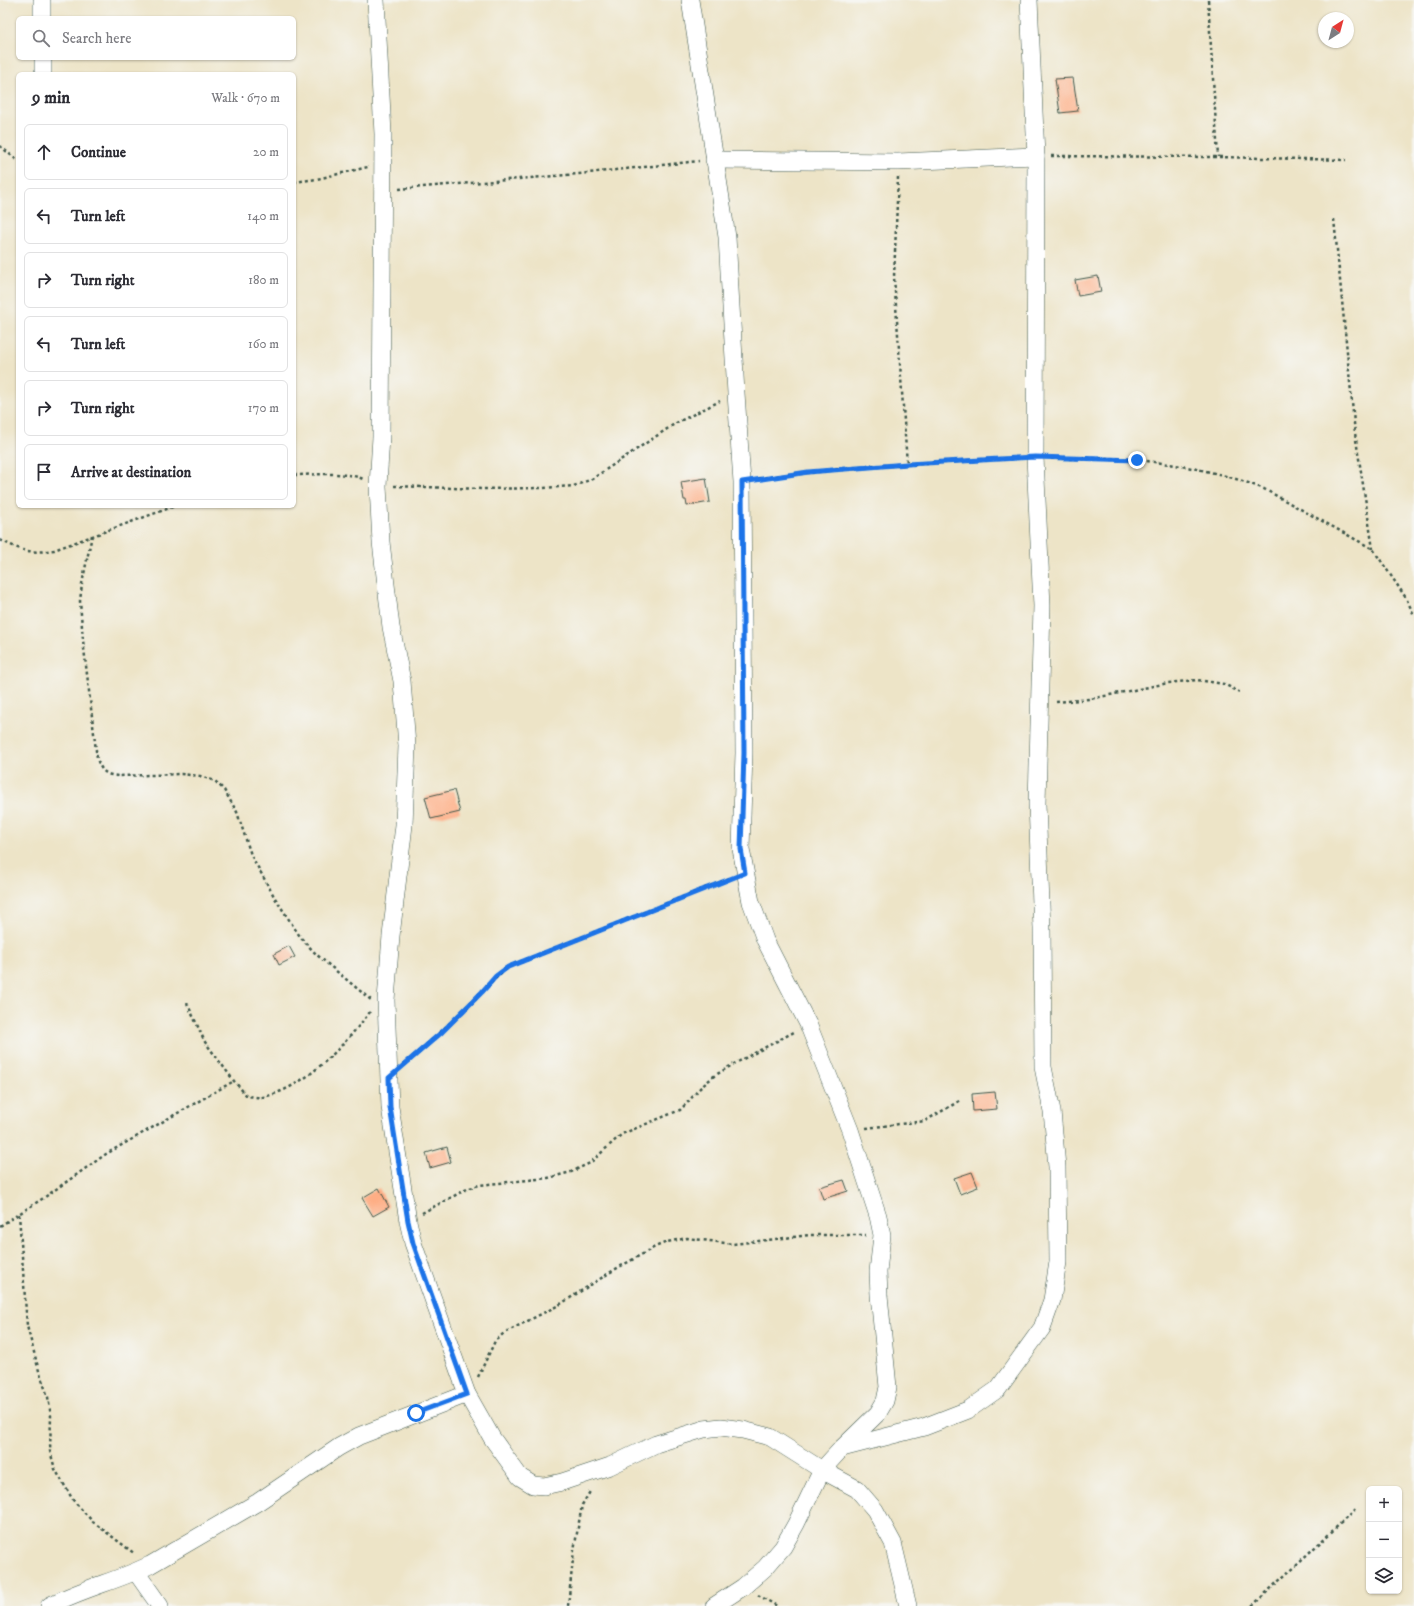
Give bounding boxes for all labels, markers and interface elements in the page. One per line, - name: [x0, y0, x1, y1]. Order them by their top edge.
- north arrow: [1318, 12, 1354, 48]
- search box: [16, 16, 296, 60]
- icon: search: [30, 27, 52, 49]
- text: Search here: [62, 29, 131, 48]
- text: 9 min: [32, 87, 70, 109]
- text: Walk · 670 m: [211, 90, 280, 106]
- icon: ahead: [33, 141, 55, 163]
- text: Continue: [71, 143, 126, 162]
- text: 20 m: [253, 144, 279, 160]
- icon: left: [33, 205, 55, 227]
- text: Turn left: [71, 207, 125, 226]
- text: 140 m: [247, 208, 279, 224]
- icon: right: [33, 269, 55, 291]
- text: Turn right: [71, 271, 134, 290]
- text: 180 m: [248, 272, 279, 288]
- icon: left: [33, 333, 55, 355]
- text: Turn left: [71, 335, 125, 354]
- text: 160 m: [248, 336, 279, 352]
- icon: right: [33, 397, 55, 419]
- text: Turn right: [71, 399, 134, 418]
- text: 170 m: [248, 400, 279, 416]
- route end: [1128, 451, 1146, 469]
- icon: arrive: [33, 461, 55, 483]
- text: Arrive at destination: [71, 463, 191, 482]
- route start: [407, 1404, 425, 1422]
- map controls: [1366, 1486, 1402, 1594]
- button: +: [1366, 1486, 1402, 1522]
- button: −: [1366, 1522, 1402, 1558]
- button: layers: [1366, 1558, 1402, 1594]

